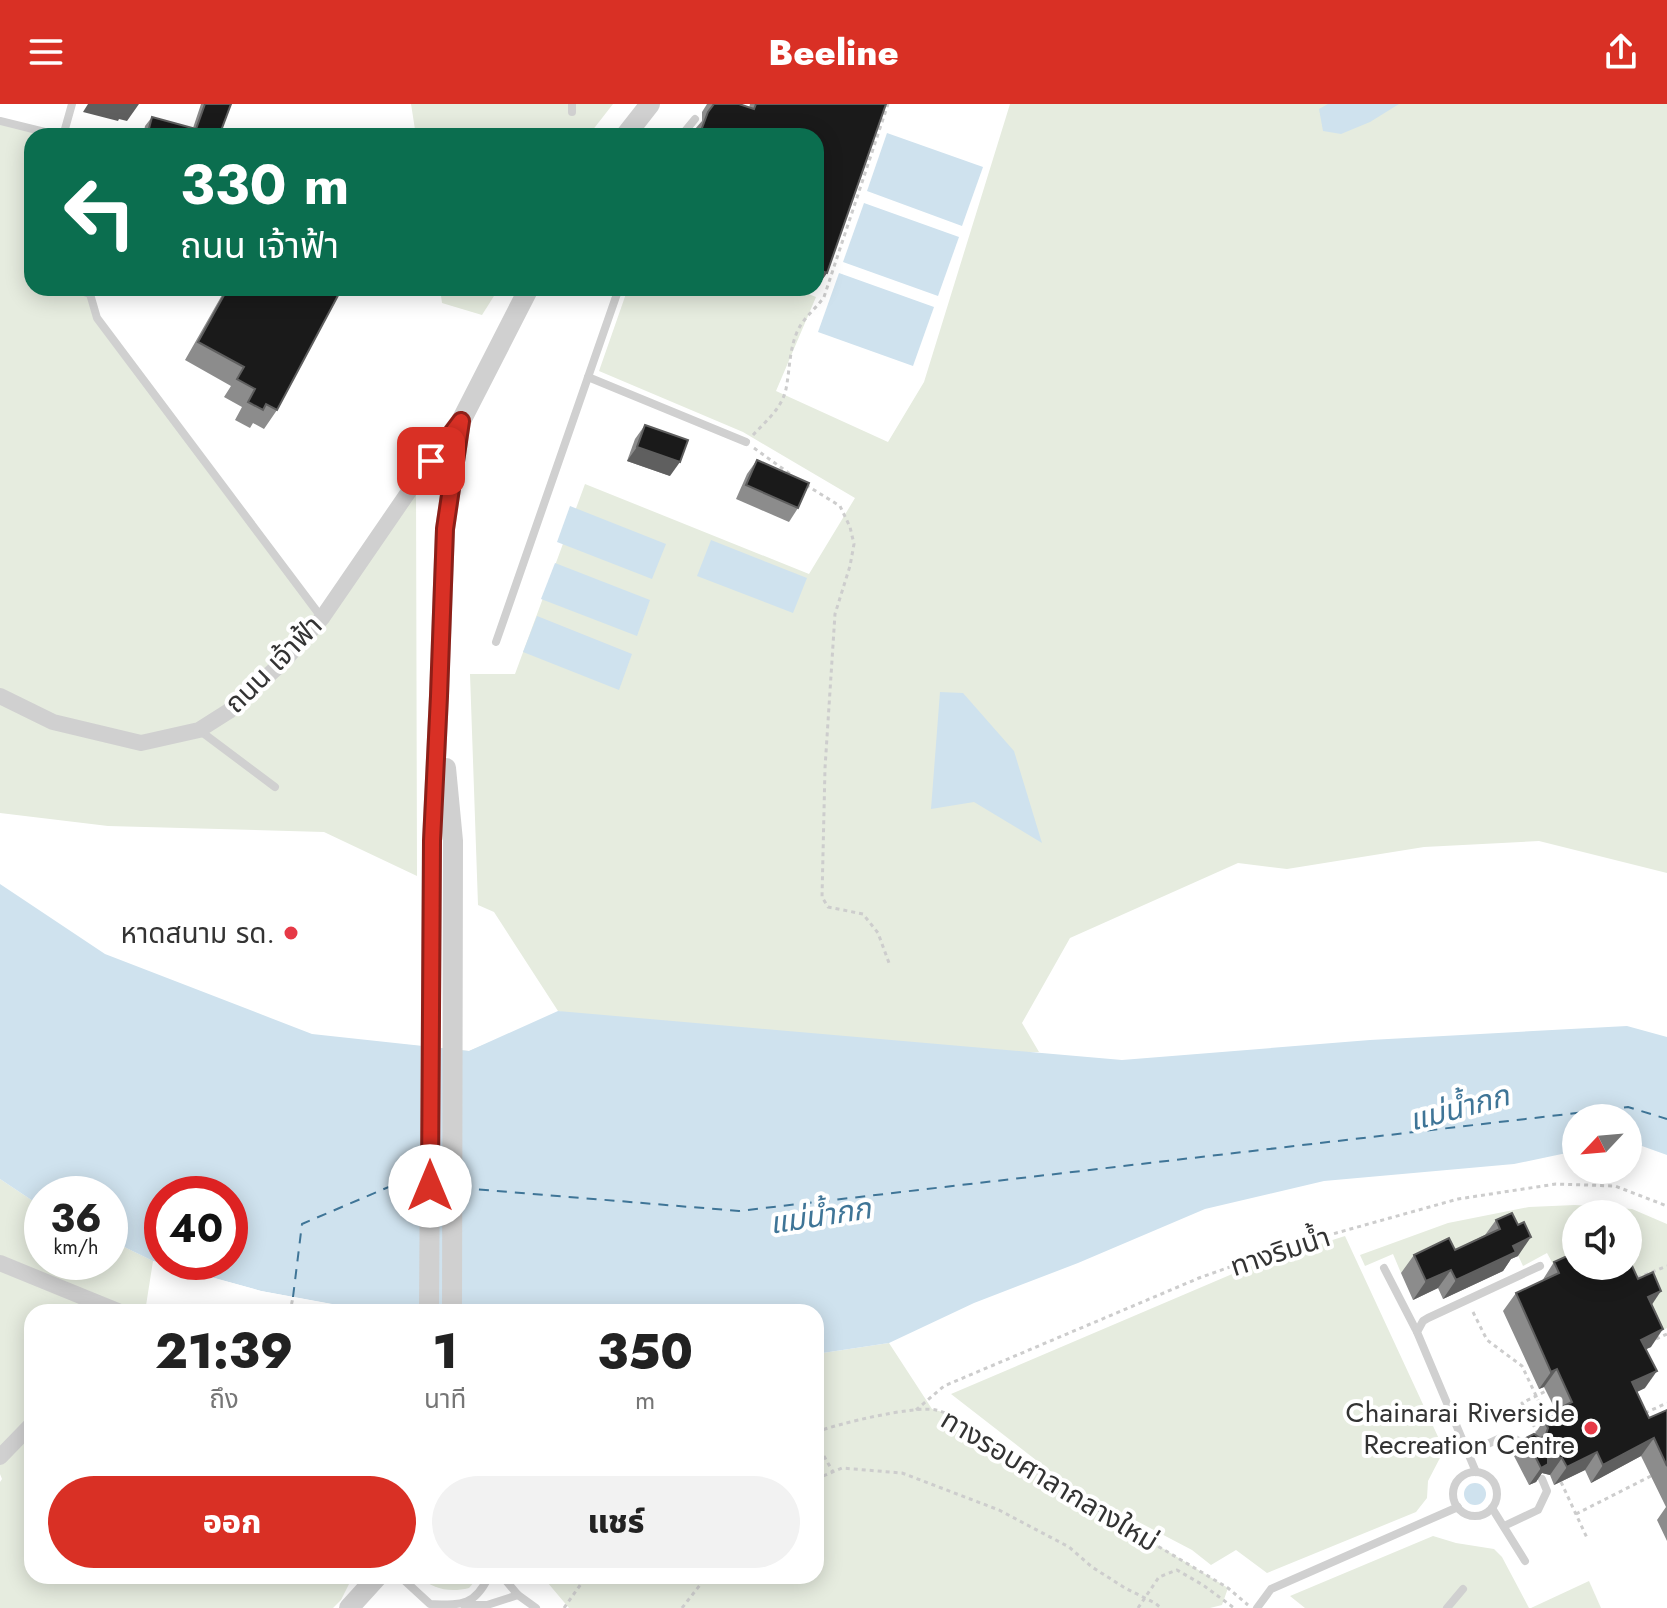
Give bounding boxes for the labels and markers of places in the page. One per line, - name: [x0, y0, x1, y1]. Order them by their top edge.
- pin: [397, 427, 465, 495]
- place label: หาดสนาม รด.: [120, 913, 275, 954]
- marker: หาดสนาม รด.: [282, 924, 300, 942]
- place label: Chainarai Riverside Recreation Centre: [1346, 1392, 1575, 1465]
- marker: Chainarai Riverside Recreation Centre: [1582, 1419, 1600, 1437]

